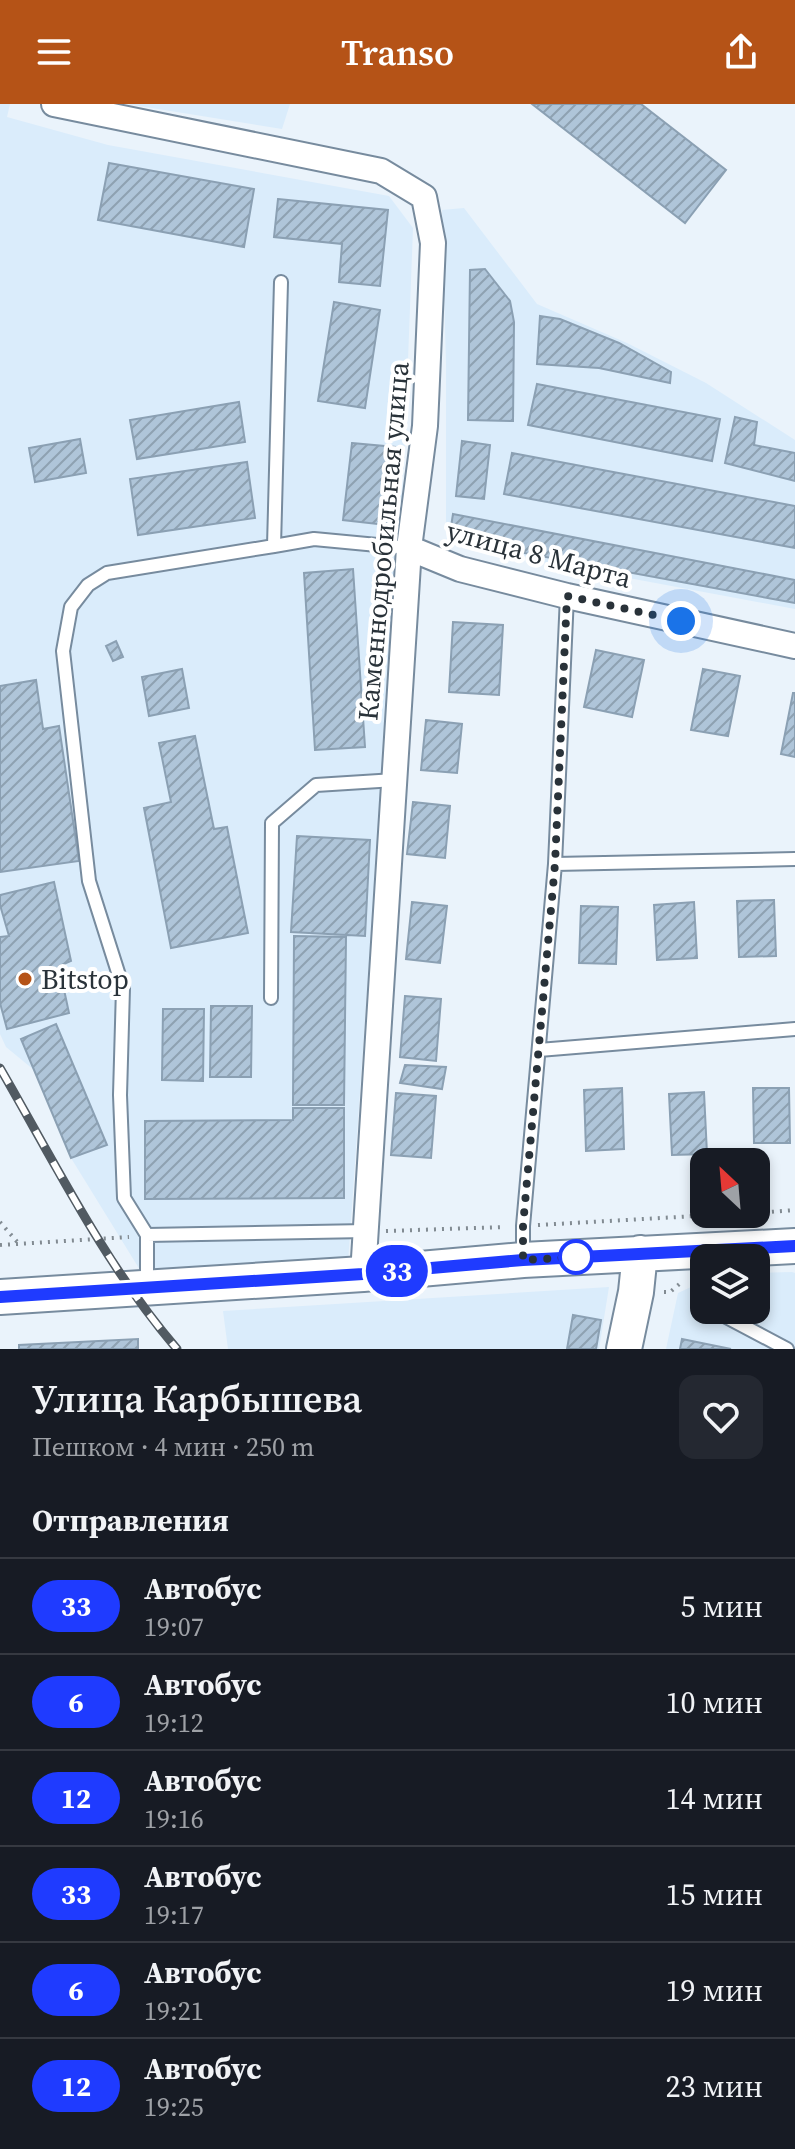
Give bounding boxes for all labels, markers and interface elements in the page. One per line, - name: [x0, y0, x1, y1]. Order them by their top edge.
- text: Transo: [341, 28, 454, 77]
- icon: menu: [32, 30, 76, 74]
- icon: share: [719, 30, 763, 74]
- street label: Каменнодробильная улица: [348, 359, 418, 722]
- street label: улица 8 Марта: [443, 511, 636, 597]
- your location: [661, 601, 701, 641]
- place label: Bitstop: [41, 960, 129, 998]
- marker: Bitstop: [16, 970, 34, 988]
- north arrow: [690, 1148, 770, 1228]
- map controls: [690, 1148, 770, 1324]
- unlabelled marker: [559, 1240, 593, 1274]
- button: layers: [690, 1244, 770, 1324]
- line badge: 33: [361, 1245, 433, 1297]
- text: 33: [382, 1252, 412, 1290]
- text: Улица Карбышева: [32, 1373, 362, 1425]
- button: heart: [679, 1375, 763, 1459]
- text: Пешком · 4 мин · 250 m: [32, 1429, 314, 1465]
- text: Отправления: [32, 1500, 229, 1541]
- text: Автобус: [144, 1568, 262, 1609]
- text: 5 мин: [680, 1586, 763, 1627]
- text: 33: [61, 1587, 91, 1625]
- text: 19:07: [144, 1609, 204, 1645]
- text: Автобус: [144, 1664, 262, 1705]
- text: 10 мин: [665, 1682, 763, 1723]
- text: 6: [68, 1683, 84, 1721]
- text: 19:12: [144, 1705, 204, 1741]
- text: Автобус: [144, 1760, 262, 1801]
- text: 14 мин: [665, 1778, 763, 1819]
- text: 12: [61, 1779, 91, 1817]
- text: 19:16: [144, 1801, 204, 1837]
- text: Автобус: [144, 1856, 262, 1897]
- text: 15 мин: [665, 1874, 763, 1915]
- text: 33: [61, 1875, 91, 1913]
- text: 19:17: [144, 1897, 204, 1933]
- text: Автобус: [144, 1952, 262, 1993]
- text: 19 мин: [665, 1970, 763, 2011]
- text: 6: [68, 1971, 84, 2009]
- text: 19:21: [144, 1993, 204, 2029]
- text: Автобус: [144, 2048, 262, 2089]
- text: 23 мин: [665, 2066, 763, 2107]
- text: 12: [61, 2067, 91, 2105]
- text: 19:25: [144, 2089, 204, 2125]

